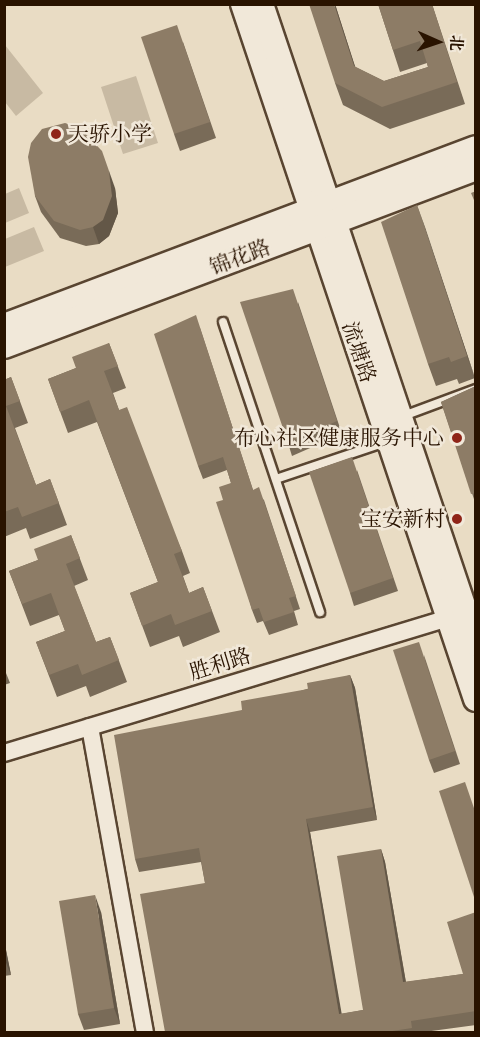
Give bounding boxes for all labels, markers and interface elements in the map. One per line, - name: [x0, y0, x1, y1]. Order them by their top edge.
- north arrow: [408, 12, 468, 72]
- text: 北: [446, 34, 467, 52]
- place label: 天骄小学: [68, 121, 152, 147]
- marker: 天骄小学: [49, 127, 63, 141]
- street label: 锦花路: [206, 234, 274, 280]
- street label: 流塘路: [337, 318, 381, 386]
- place label: 布心社区健康服务中心: [234, 425, 444, 451]
- marker: 布心社区健康服务中心: [448, 429, 466, 447]
- place label: 宝安新村: [361, 506, 445, 532]
- marker: 宝安新村: [450, 512, 464, 526]
- street label: 胜利路: [186, 643, 254, 685]

